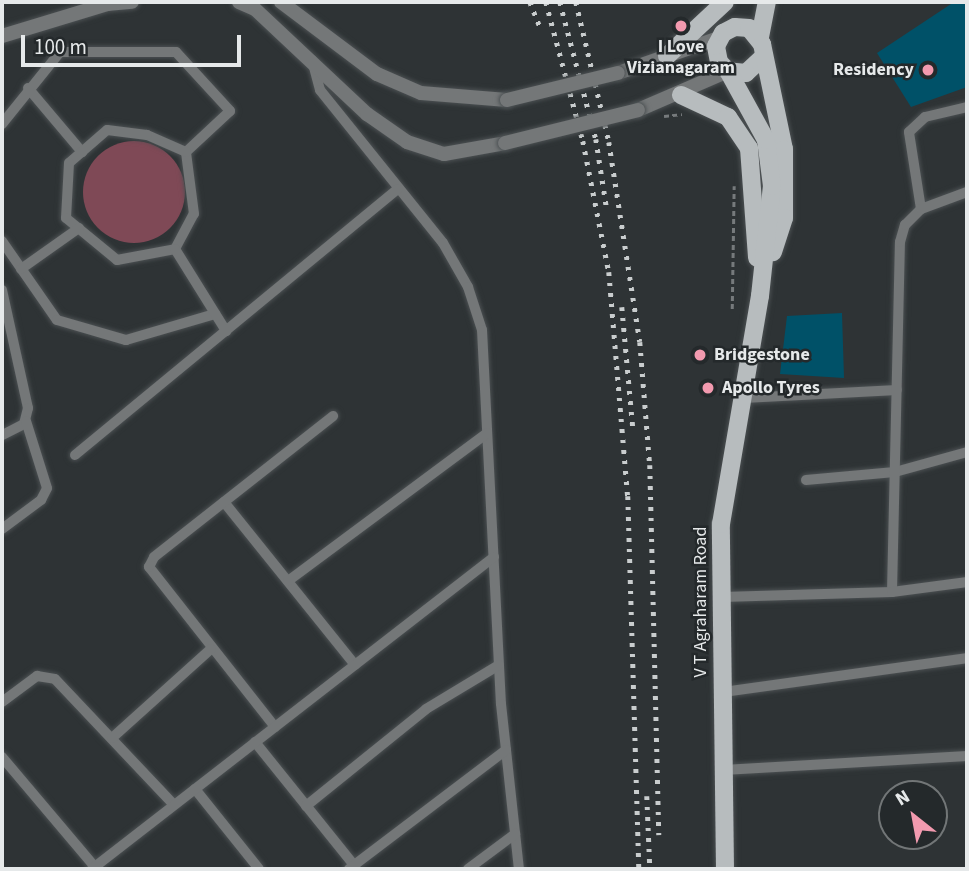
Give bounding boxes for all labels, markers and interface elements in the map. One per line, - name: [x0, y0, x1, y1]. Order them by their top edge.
- marker: I Love Vizianagaram: [673, 18, 689, 34]
- scale bar: [24, 21, 245, 65]
- text: 100 m: [34, 32, 87, 62]
- place label: I Love Vizianagaram: [627, 37, 735, 80]
- place label: Residency: [833, 59, 914, 81]
- marker: Residency: [920, 62, 936, 78]
- place label: Bridgestone: [714, 344, 810, 366]
- marker: Bridgestone: [692, 347, 708, 363]
- place label: Apollo Tyres: [722, 377, 820, 399]
- marker: Apollo Tyres: [700, 380, 716, 396]
- street label: V T Agraharam Road: [690, 527, 712, 677]
- north arrow: [878, 780, 948, 850]
- text: N: [891, 783, 915, 813]

